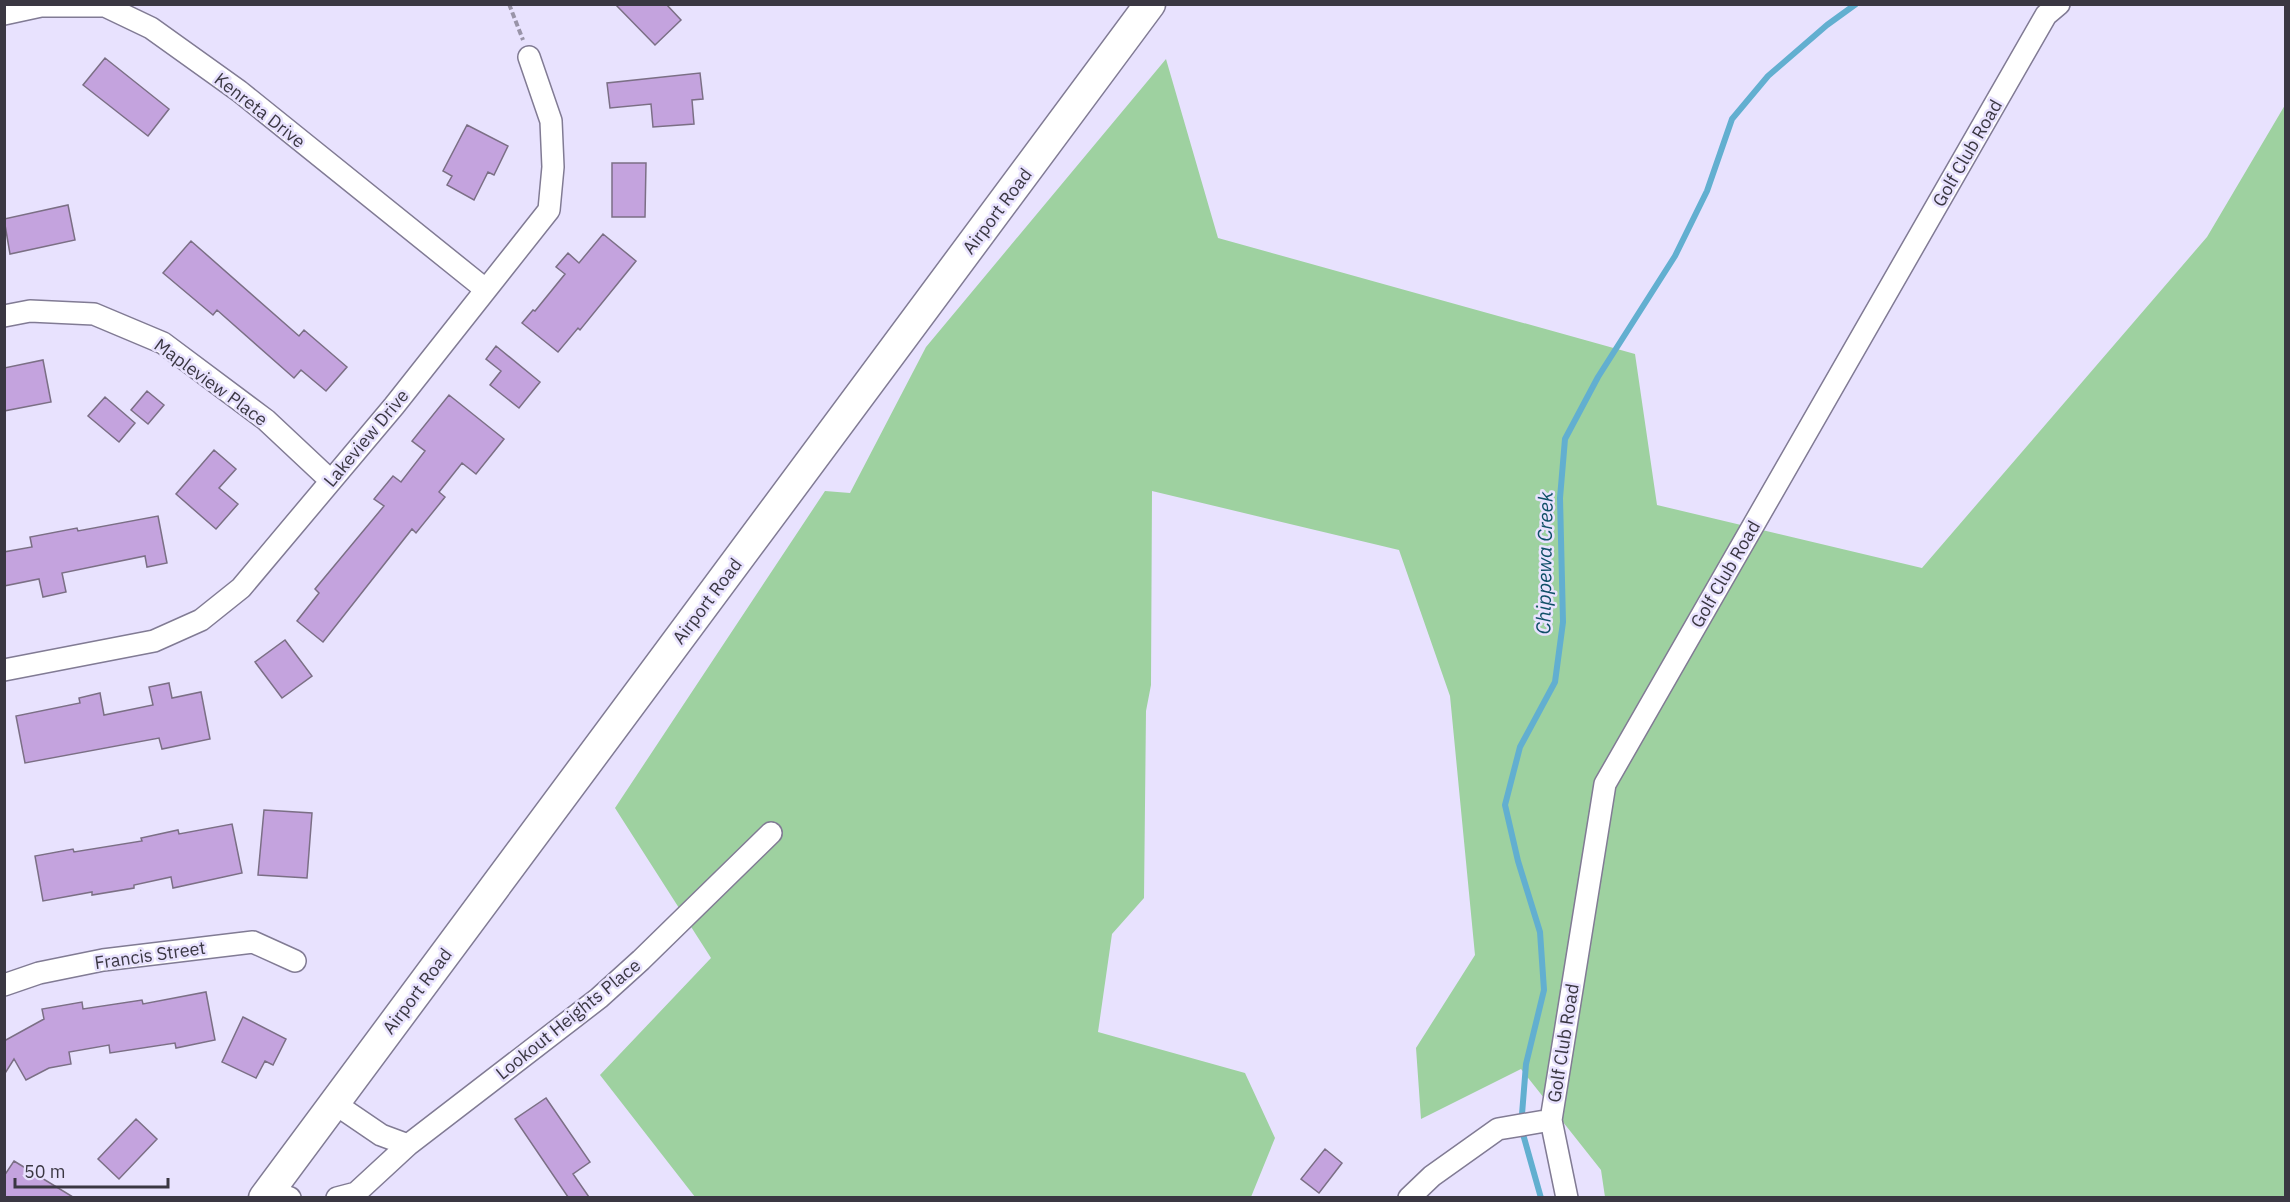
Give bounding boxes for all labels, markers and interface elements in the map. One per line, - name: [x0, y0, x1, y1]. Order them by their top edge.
- street label: Kenreta Drive: [210, 67, 310, 153]
- street label: Golf Club Road: [1927, 95, 2007, 211]
- street label: Airport Road: [957, 163, 1037, 259]
- street label: Mapleview Place: [150, 333, 272, 431]
- street label: Lakeview Drive: [318, 384, 414, 492]
- water label: Chippewa Creek: [1529, 491, 1559, 635]
- street label: Golf Club Road: [1685, 516, 1765, 632]
- street label: Airport Road: [667, 553, 747, 649]
- street label: Francis Street: [93, 936, 207, 974]
- street label: Airport Road: [377, 943, 457, 1039]
- street label: Lookout Heights Place: [491, 954, 645, 1084]
- street label: Golf Club Road: [1542, 982, 1584, 1104]
- scale bar: [15, 1151, 168, 1189]
- text: 50 m: [24, 1160, 66, 1183]

